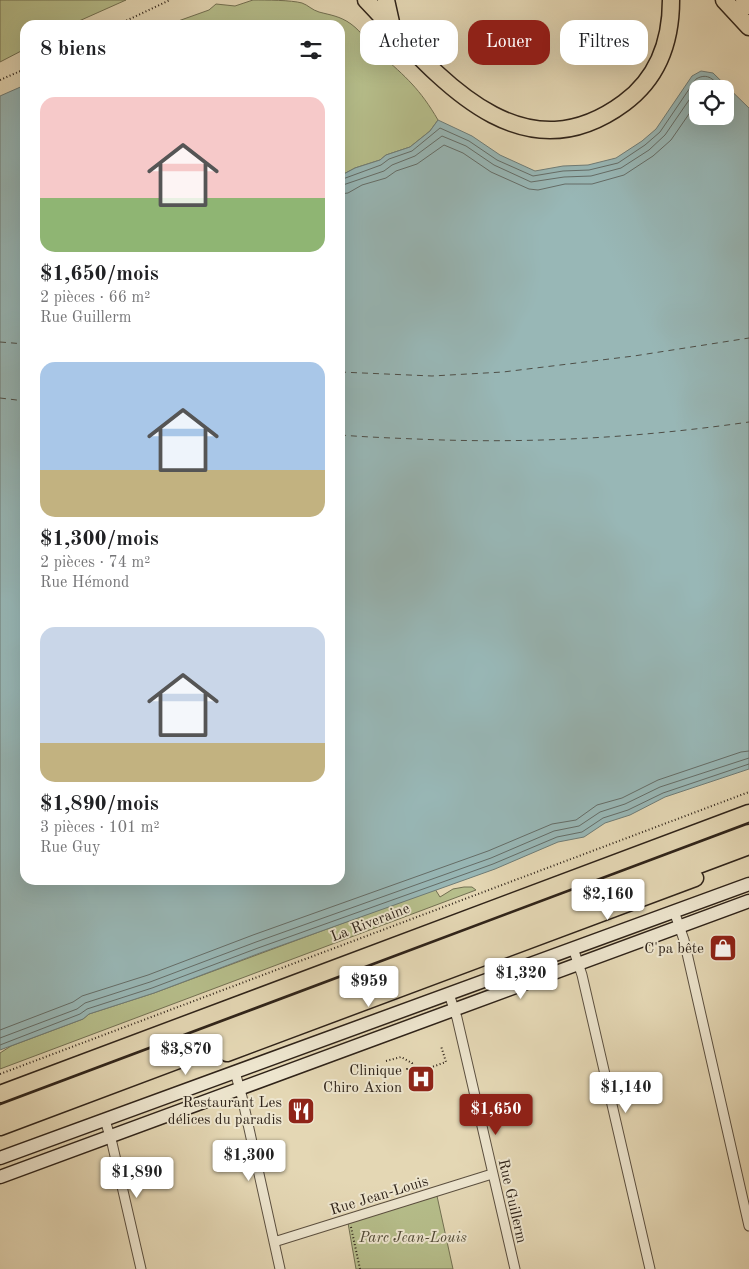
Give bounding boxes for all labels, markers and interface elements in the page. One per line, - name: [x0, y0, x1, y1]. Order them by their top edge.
- chip: Acheter: [360, 20, 458, 65]
- chip: Louer: [468, 20, 550, 65]
- chip: Filtres: [560, 20, 648, 65]
- icon: filters: [297, 36, 325, 64]
- text: 8 biens: [40, 39, 106, 60]
- map controls: [689, 80, 734, 125]
- button: locate: [689, 80, 734, 125]
- icon: home: [138, 130, 228, 220]
- text: $1,650/mois: [40, 264, 159, 285]
- text: 2 pièces · 66 m²: [40, 290, 150, 306]
- text: Rue Guillerm: [40, 310, 132, 326]
- icon: home: [138, 395, 228, 485]
- text: $1,300/mois: [40, 529, 159, 550]
- text: 2 pièces · 74 m²: [40, 555, 150, 571]
- text: Rue Hémond: [40, 575, 129, 591]
- icon: home: [138, 660, 228, 750]
- text: $1,890/mois: [40, 794, 159, 815]
- text: 3 pièces · 101 m²: [40, 820, 160, 836]
- text: Rue Guy: [40, 840, 100, 856]
- pin: $2,160: [567, 878, 649, 921]
- text: $2,160: [583, 887, 633, 903]
- street label: La Riveraine: [329, 901, 412, 945]
- shop icon: C'pa bête: [708, 933, 738, 963]
- place label: C'pa bête: [644, 942, 704, 957]
- pin: $1,320: [480, 958, 562, 1000]
- pin: $959: [339, 966, 399, 1008]
- text: $1,320: [496, 966, 546, 982]
- text: $959: [350, 974, 388, 990]
- pin: $3,870: [145, 1034, 227, 1076]
- text: $3,870: [161, 1042, 211, 1058]
- place label: Clinique Chiro Axion: [323, 1064, 402, 1096]
- hospital icon: Clinique Chiro Axion: [406, 1064, 436, 1094]
- pin: $1,140: [585, 1072, 667, 1114]
- text: $1,140: [601, 1080, 651, 1096]
- pin: $1,650: [455, 1094, 537, 1136]
- place label: Restaurant Les délices du paradis: [168, 1096, 282, 1128]
- restaurant icon: Restaurant Les délices du paradis: [286, 1096, 316, 1126]
- text: $1,650: [471, 1102, 521, 1118]
- pin: $1,300: [208, 1140, 290, 1182]
- text: $1,300: [224, 1148, 274, 1164]
- pin: $1,890: [96, 1156, 178, 1199]
- street label: Rue Guillerm: [495, 1158, 529, 1245]
- text: $1,890: [112, 1165, 162, 1181]
- street label: Rue Jean-Louis: [328, 1174, 430, 1219]
- park label: Parc Jean-Louis: [358, 1231, 467, 1246]

